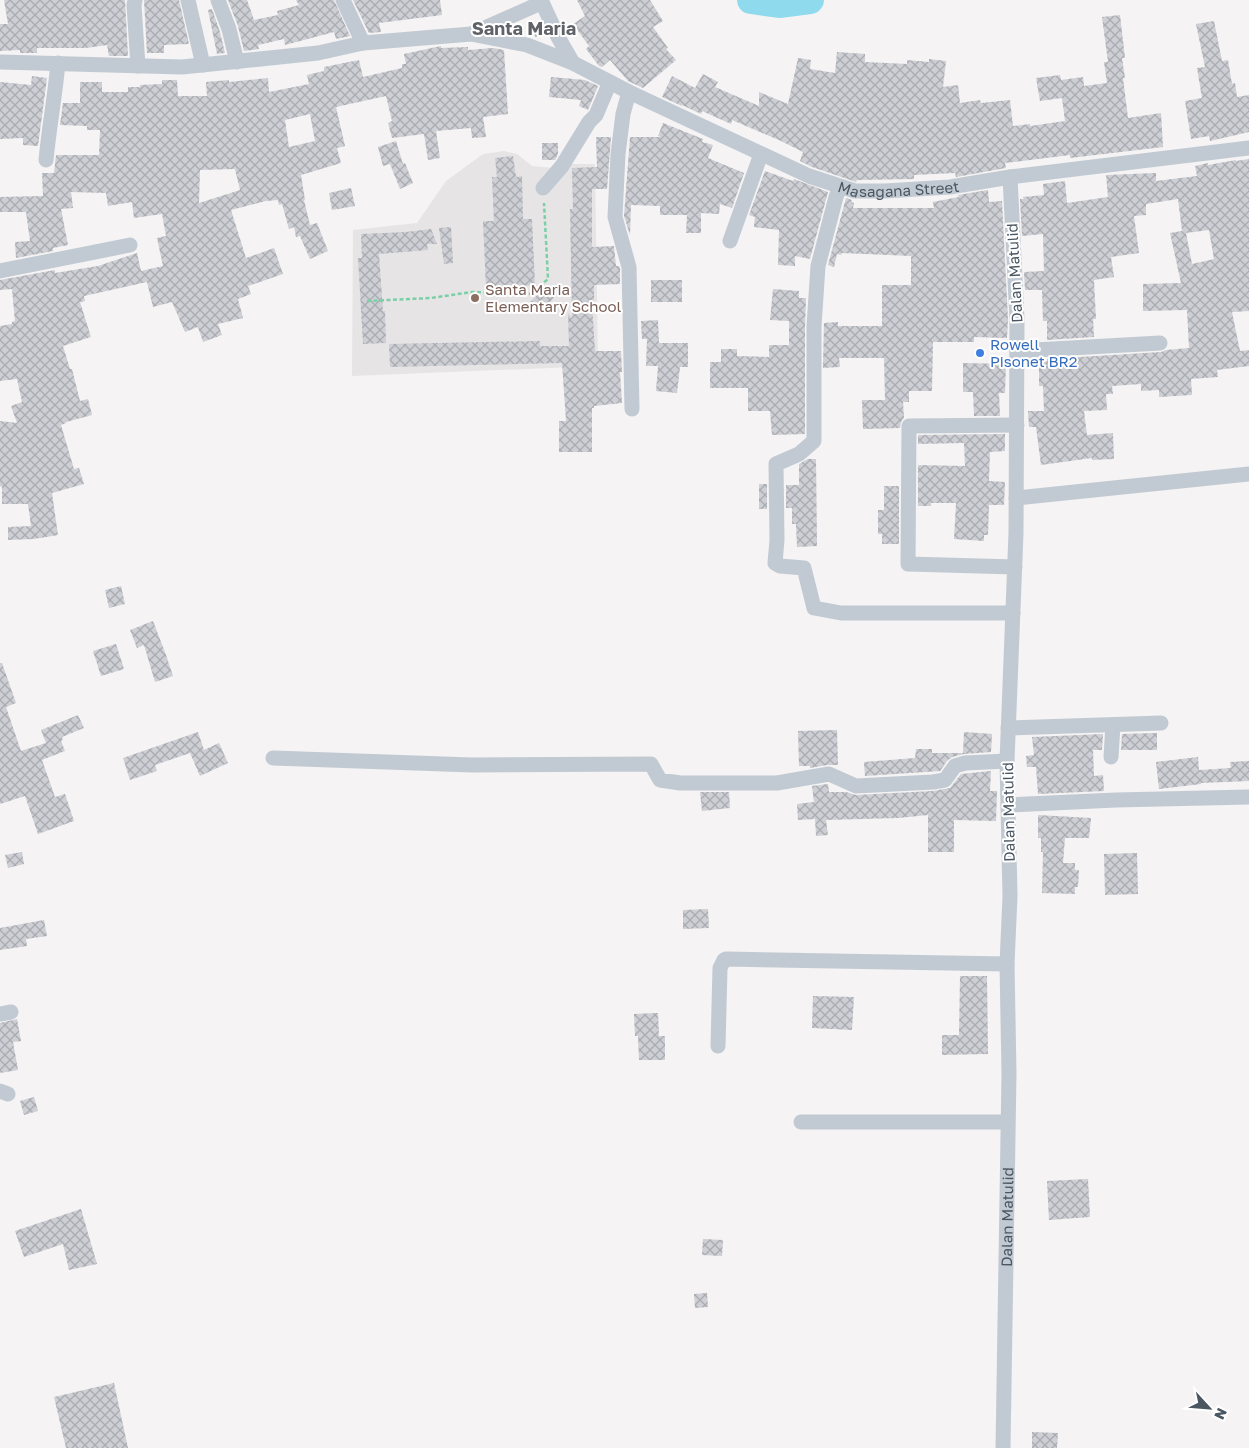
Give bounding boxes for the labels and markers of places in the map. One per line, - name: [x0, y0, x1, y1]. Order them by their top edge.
- place label: Santa Maria Elementary School: [485, 280, 621, 315]
- marker: Santa Maria Elementary School: [469, 292, 481, 304]
- place label: Rowell Pisonet BR2: [990, 335, 1077, 370]
- marker: Rowell Pisonet BR2: [974, 347, 986, 359]

